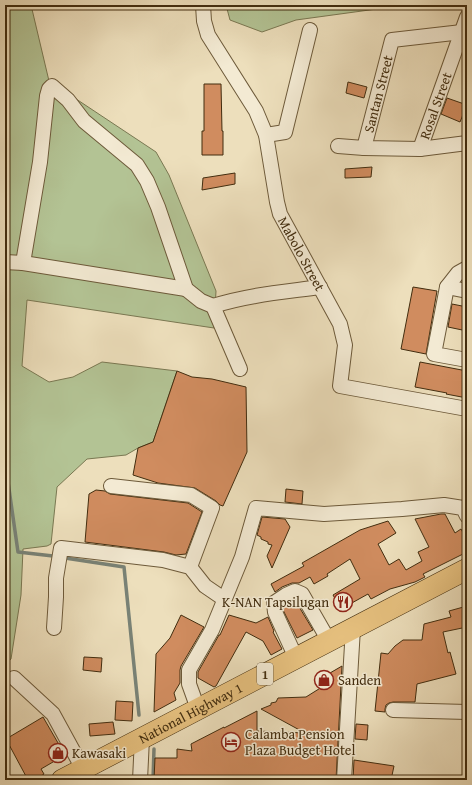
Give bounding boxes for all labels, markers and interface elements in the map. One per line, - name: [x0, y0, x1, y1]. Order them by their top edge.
- street label: Santan Street: [358, 53, 398, 135]
- street label: Rosal Street: [414, 69, 457, 142]
- street label: Mabolo Street: [273, 213, 330, 295]
- restaurant icon: K-NAN Tapsilugan: [332, 591, 354, 613]
- place label: K-NAN Tapsilugan: [222, 592, 329, 612]
- road number: 1: [257, 663, 273, 685]
- shop icon: Sanden: [313, 669, 335, 691]
- place label: Sanden: [338, 670, 381, 690]
- street label: National Highway 1: [135, 678, 246, 748]
- place label: Calamba Pension Plaza Budget Hotel: [245, 724, 355, 760]
- hotel icon: Calamba Pension Plaza Budget Hotel: [220, 731, 242, 753]
- shop icon: Kawasaki: [47, 742, 69, 764]
- place label: Kawasaki: [72, 743, 126, 763]

